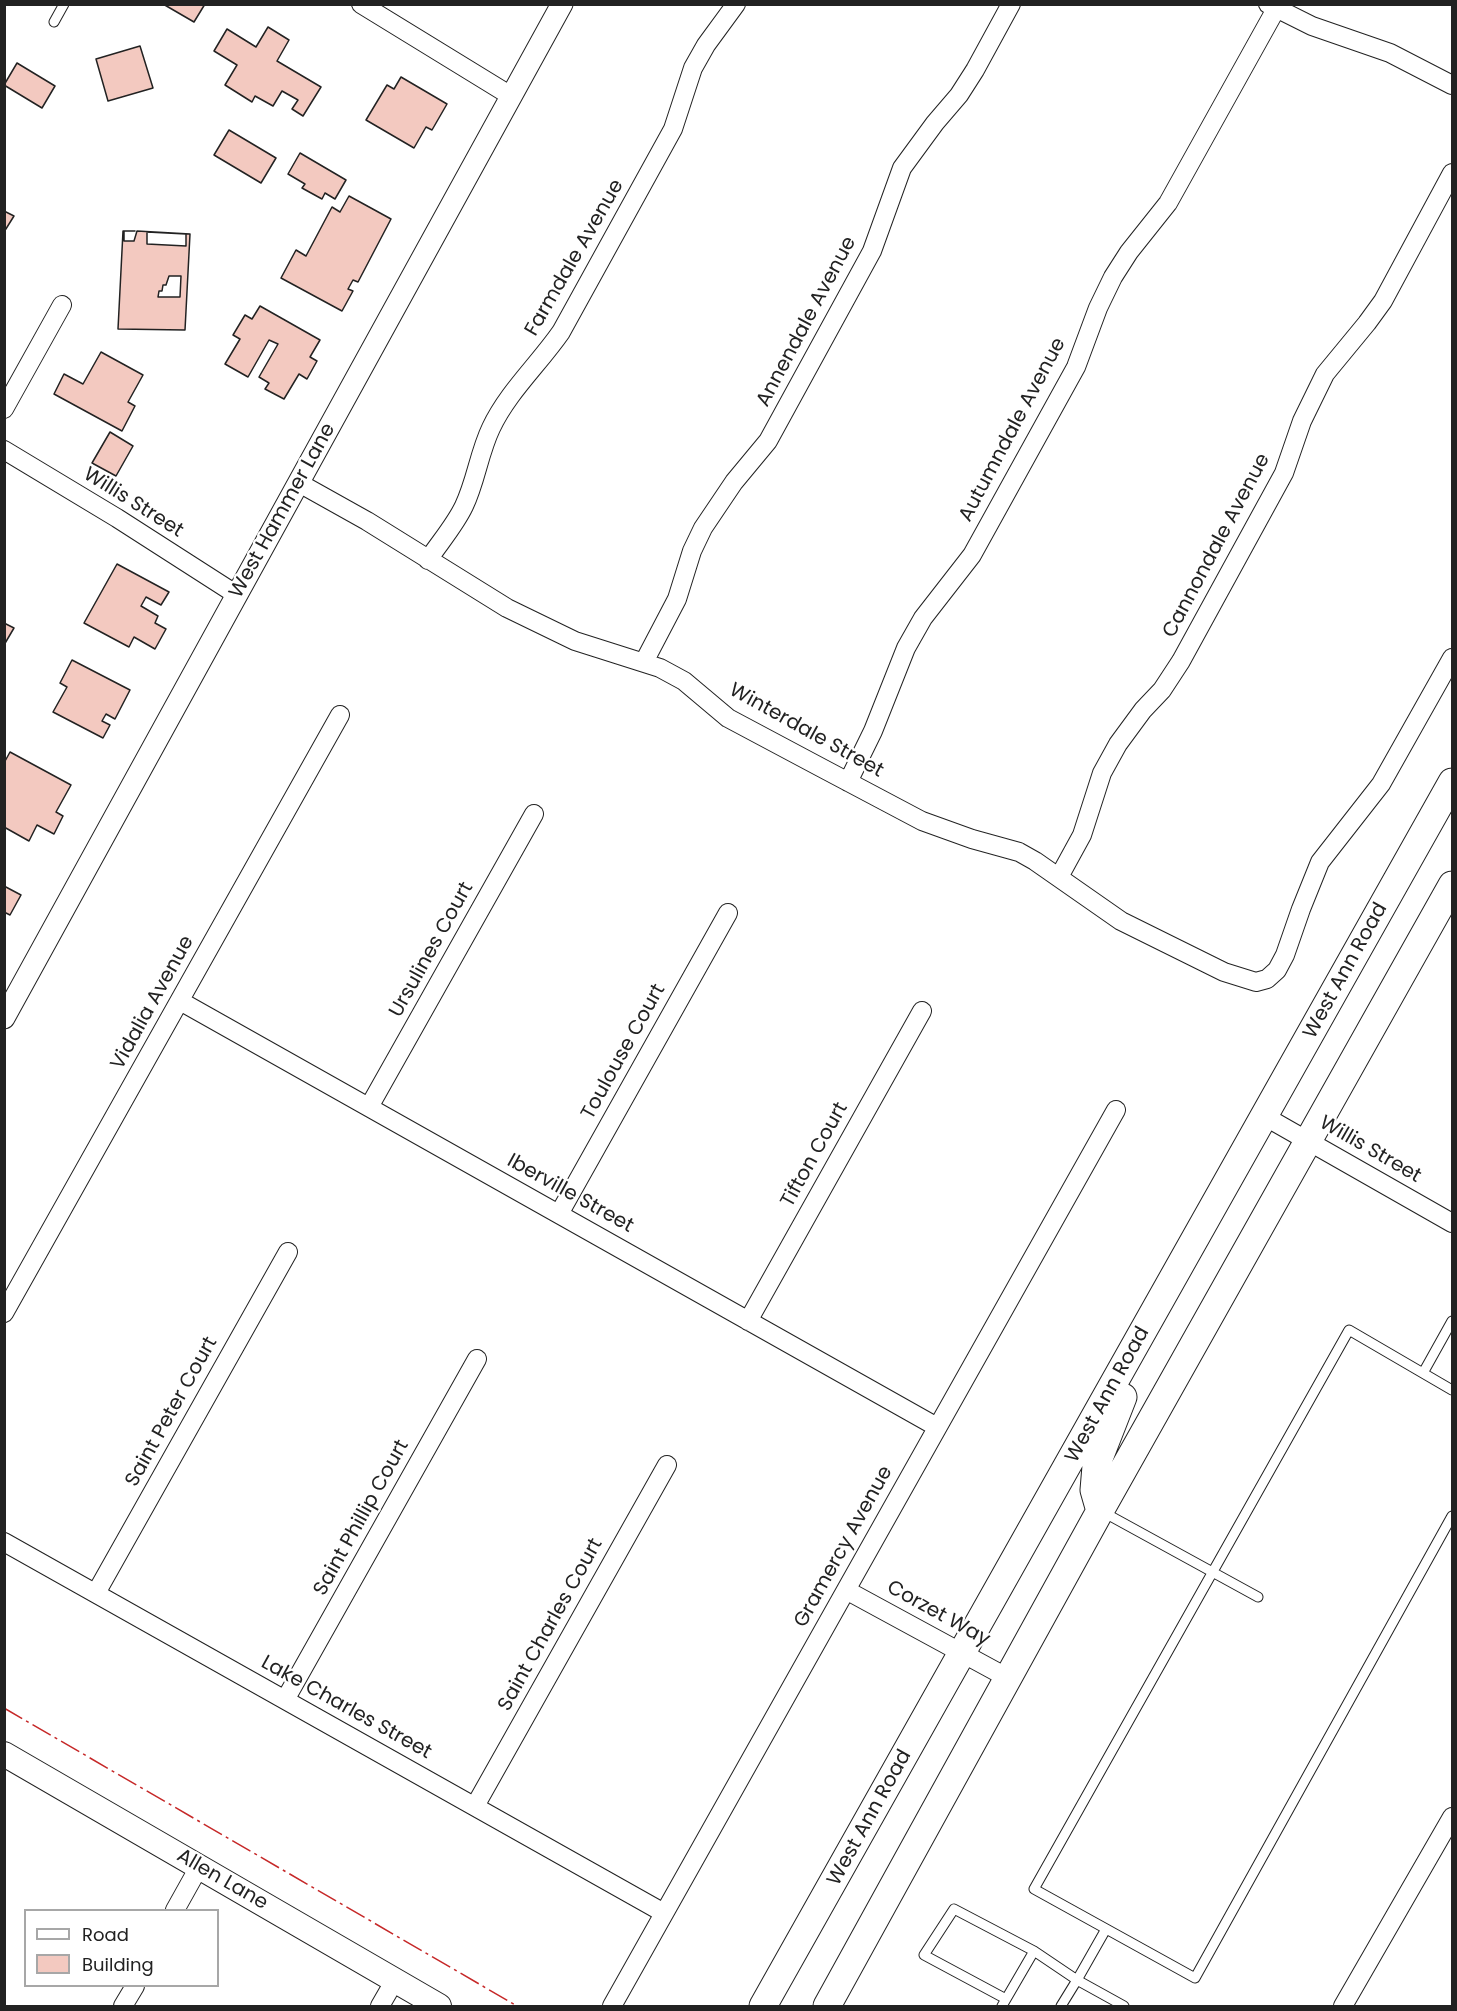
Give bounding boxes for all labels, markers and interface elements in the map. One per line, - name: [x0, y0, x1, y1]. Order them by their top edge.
- street label: Farmdale Avenue: [520, 176, 630, 340]
- street label: Annendale Avenue: [752, 233, 862, 411]
- street label: Autumndale Avenue: [954, 334, 1072, 526]
- street label: West Hammer Lane: [225, 419, 341, 603]
- street label: Cannondale Avenue: [1158, 450, 1276, 642]
- street label: Willis Street: [78, 463, 188, 543]
- street label: Winterdale Street: [725, 679, 887, 783]
- street label: Ursulines Court: [385, 878, 479, 1022]
- street label: West Ann Road: [1299, 899, 1393, 1043]
- street label: Vidalia Avenue: [106, 932, 200, 1074]
- street label: Toulouse Court: [577, 980, 671, 1124]
- street label: Tifton Court: [776, 1098, 854, 1212]
- street label: Willis Street: [1315, 1111, 1425, 1189]
- street label: Iberville Street: [503, 1149, 637, 1239]
- street label: West Ann Road: [1061, 1323, 1155, 1467]
- street label: Saint Peter Court: [121, 1333, 223, 1491]
- street label: Saint Phillip Court: [309, 1436, 415, 1600]
- street label: Gramercy Avenue: [790, 1462, 898, 1632]
- street label: Saint Charles Court: [494, 1534, 608, 1716]
- street label: Corzet Way: [882, 1576, 994, 1652]
- street label: Lake Charles Street: [257, 1651, 435, 1765]
- street label: West Ann Road: [823, 1746, 917, 1890]
- street label: Allen Lane: [172, 1844, 272, 1916]
- legend: [24, 1909, 219, 1987]
- text: Road: [82, 1922, 129, 1947]
- text: Building: [82, 1952, 154, 1977]

